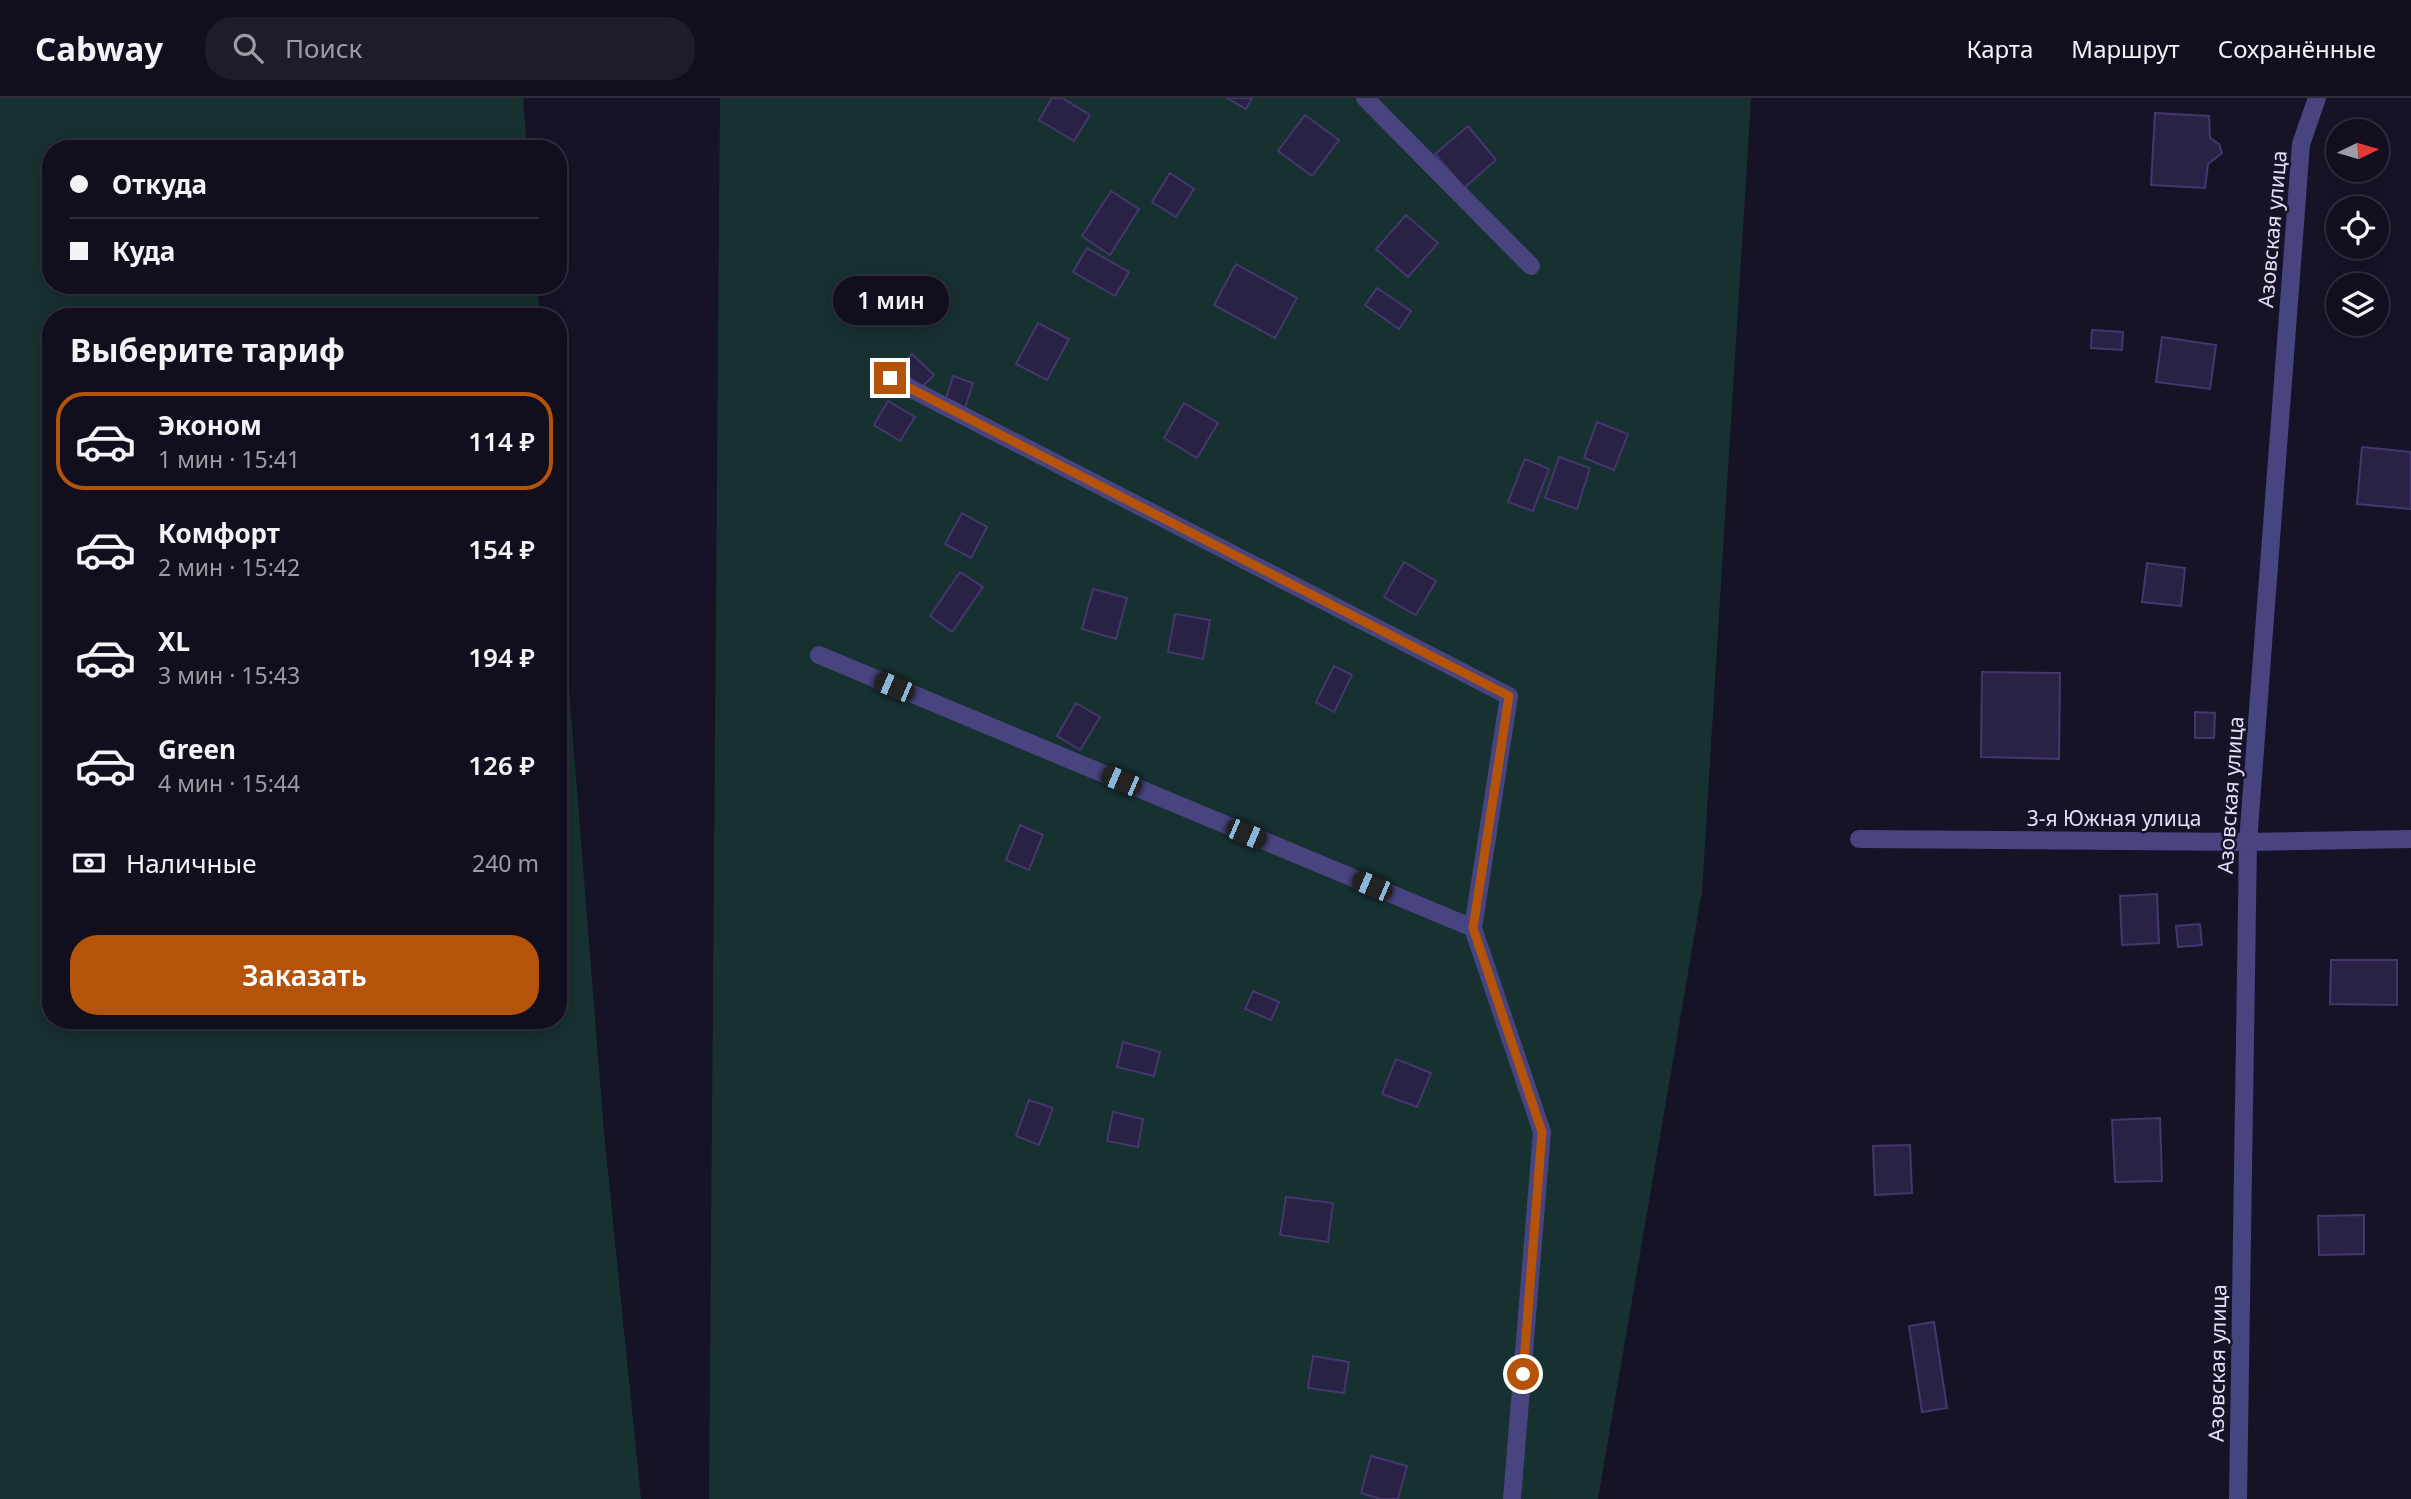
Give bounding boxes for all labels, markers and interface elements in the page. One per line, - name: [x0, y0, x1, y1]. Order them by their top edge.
- search box: [205, 17, 695, 80]
- text: Cabway: [35, 26, 163, 71]
- icon: search: [229, 29, 267, 67]
- text: Поиск: [285, 30, 362, 66]
- text: Карта: [1966, 32, 2033, 65]
- text: Маршрут: [2071, 32, 2180, 65]
- text: Сохранённые: [2218, 32, 2376, 65]
- north arrow: [2326, 119, 2389, 182]
- map controls: [2326, 119, 2389, 336]
- street label: Азовская улица: [2251, 149, 2293, 309]
- text: Откуда: [112, 166, 207, 202]
- button: locate: [2326, 196, 2389, 259]
- text: Куда: [112, 233, 175, 269]
- button: layers: [2326, 273, 2389, 336]
- callout: 1 мин: [832, 276, 948, 326]
- text: 1 мин: [857, 284, 925, 316]
- text: Выберите тариф: [70, 328, 345, 371]
- route end: [874, 362, 906, 394]
- text: Эконом: [158, 407, 262, 443]
- icon: car: [74, 410, 137, 473]
- text: 114 ₽: [468, 423, 535, 459]
- text: 1 мин · 15:41: [158, 443, 300, 475]
- text: Комфорт: [158, 515, 280, 551]
- icon: car: [74, 518, 137, 581]
- text: 154 ₽: [468, 531, 535, 567]
- text: 2 мин · 15:42: [158, 551, 300, 583]
- text: XL: [158, 623, 190, 659]
- icon: car: [74, 626, 137, 689]
- text: 194 ₽: [468, 639, 535, 675]
- text: 3 мин · 15:43: [158, 659, 300, 691]
- car: [871, 669, 918, 705]
- street label: Азовская улица: [2211, 715, 2249, 875]
- text: Green: [158, 731, 236, 767]
- icon: car: [74, 734, 137, 797]
- text: 126 ₽: [468, 747, 535, 783]
- car: [1098, 763, 1145, 799]
- text: 4 мин · 15:44: [158, 767, 300, 799]
- street label: 3-я Южная улица: [2027, 804, 2201, 832]
- car: [1223, 816, 1270, 852]
- icon: cash: [70, 844, 108, 882]
- text: Наличные: [126, 845, 257, 881]
- text: 240 m: [472, 847, 539, 879]
- car: [1349, 868, 1396, 904]
- button: Заказать: [70, 935, 539, 1015]
- street label: Азовская улица: [2202, 1284, 2232, 1442]
- route start: [1507, 1358, 1539, 1390]

